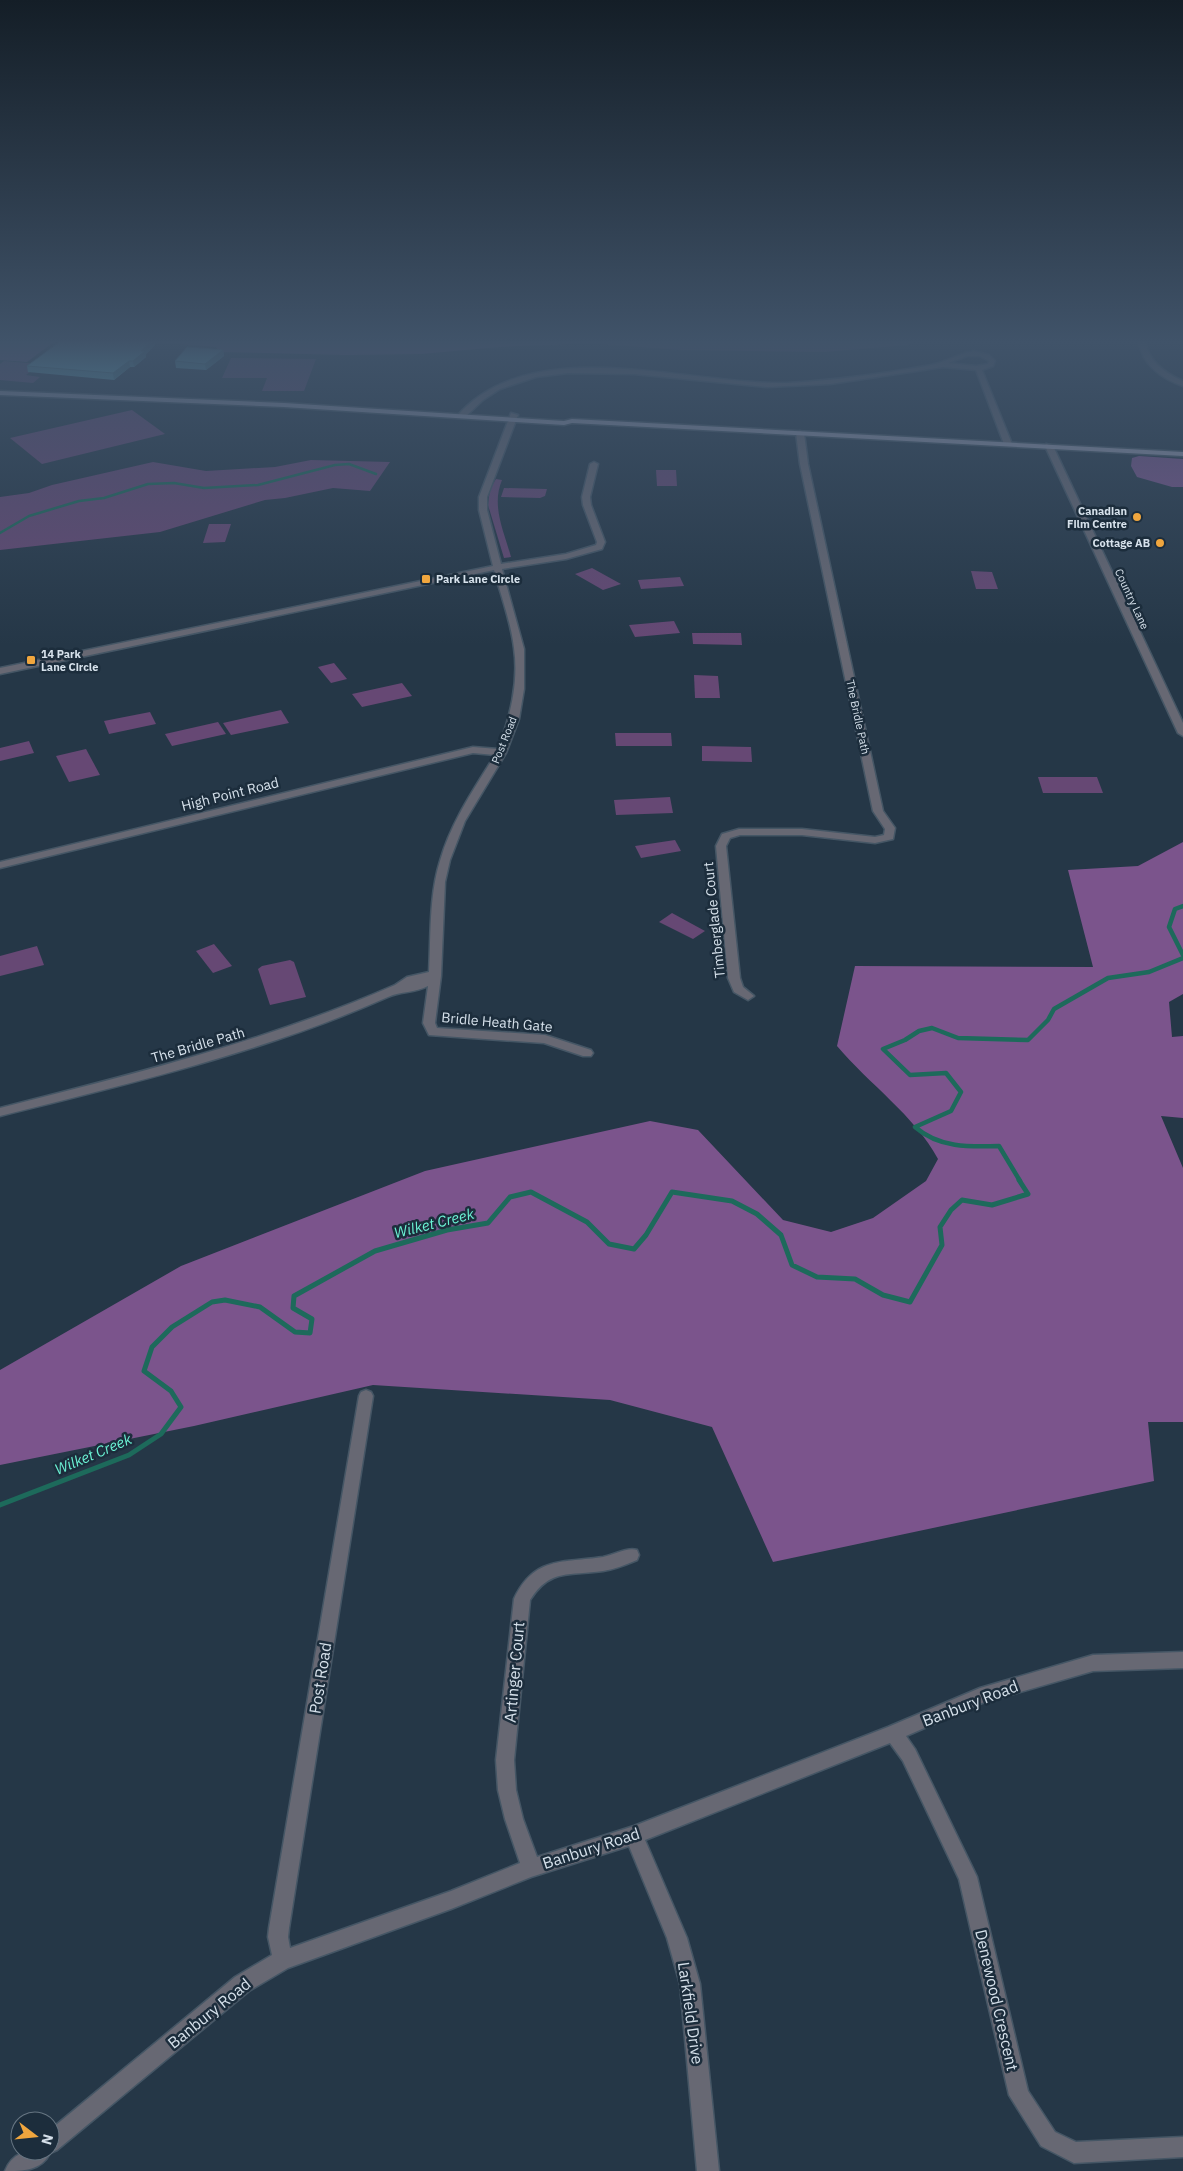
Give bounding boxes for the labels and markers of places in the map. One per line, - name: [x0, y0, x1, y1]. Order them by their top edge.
- place label: Canadian Film Centre: [1067, 504, 1127, 531]
- marker: Canadian Film Centre: [1131, 511, 1143, 523]
- place label: Cottage AB: [1092, 536, 1150, 550]
- marker: Cottage AB: [1154, 537, 1166, 549]
- place label: Park Lane Circle: [436, 572, 520, 586]
- marker: Park Lane Circle: [420, 573, 432, 585]
- place label: 14 Park Lane Circle: [41, 647, 98, 674]
- marker: 14 Park Lane Circle: [25, 654, 37, 666]

